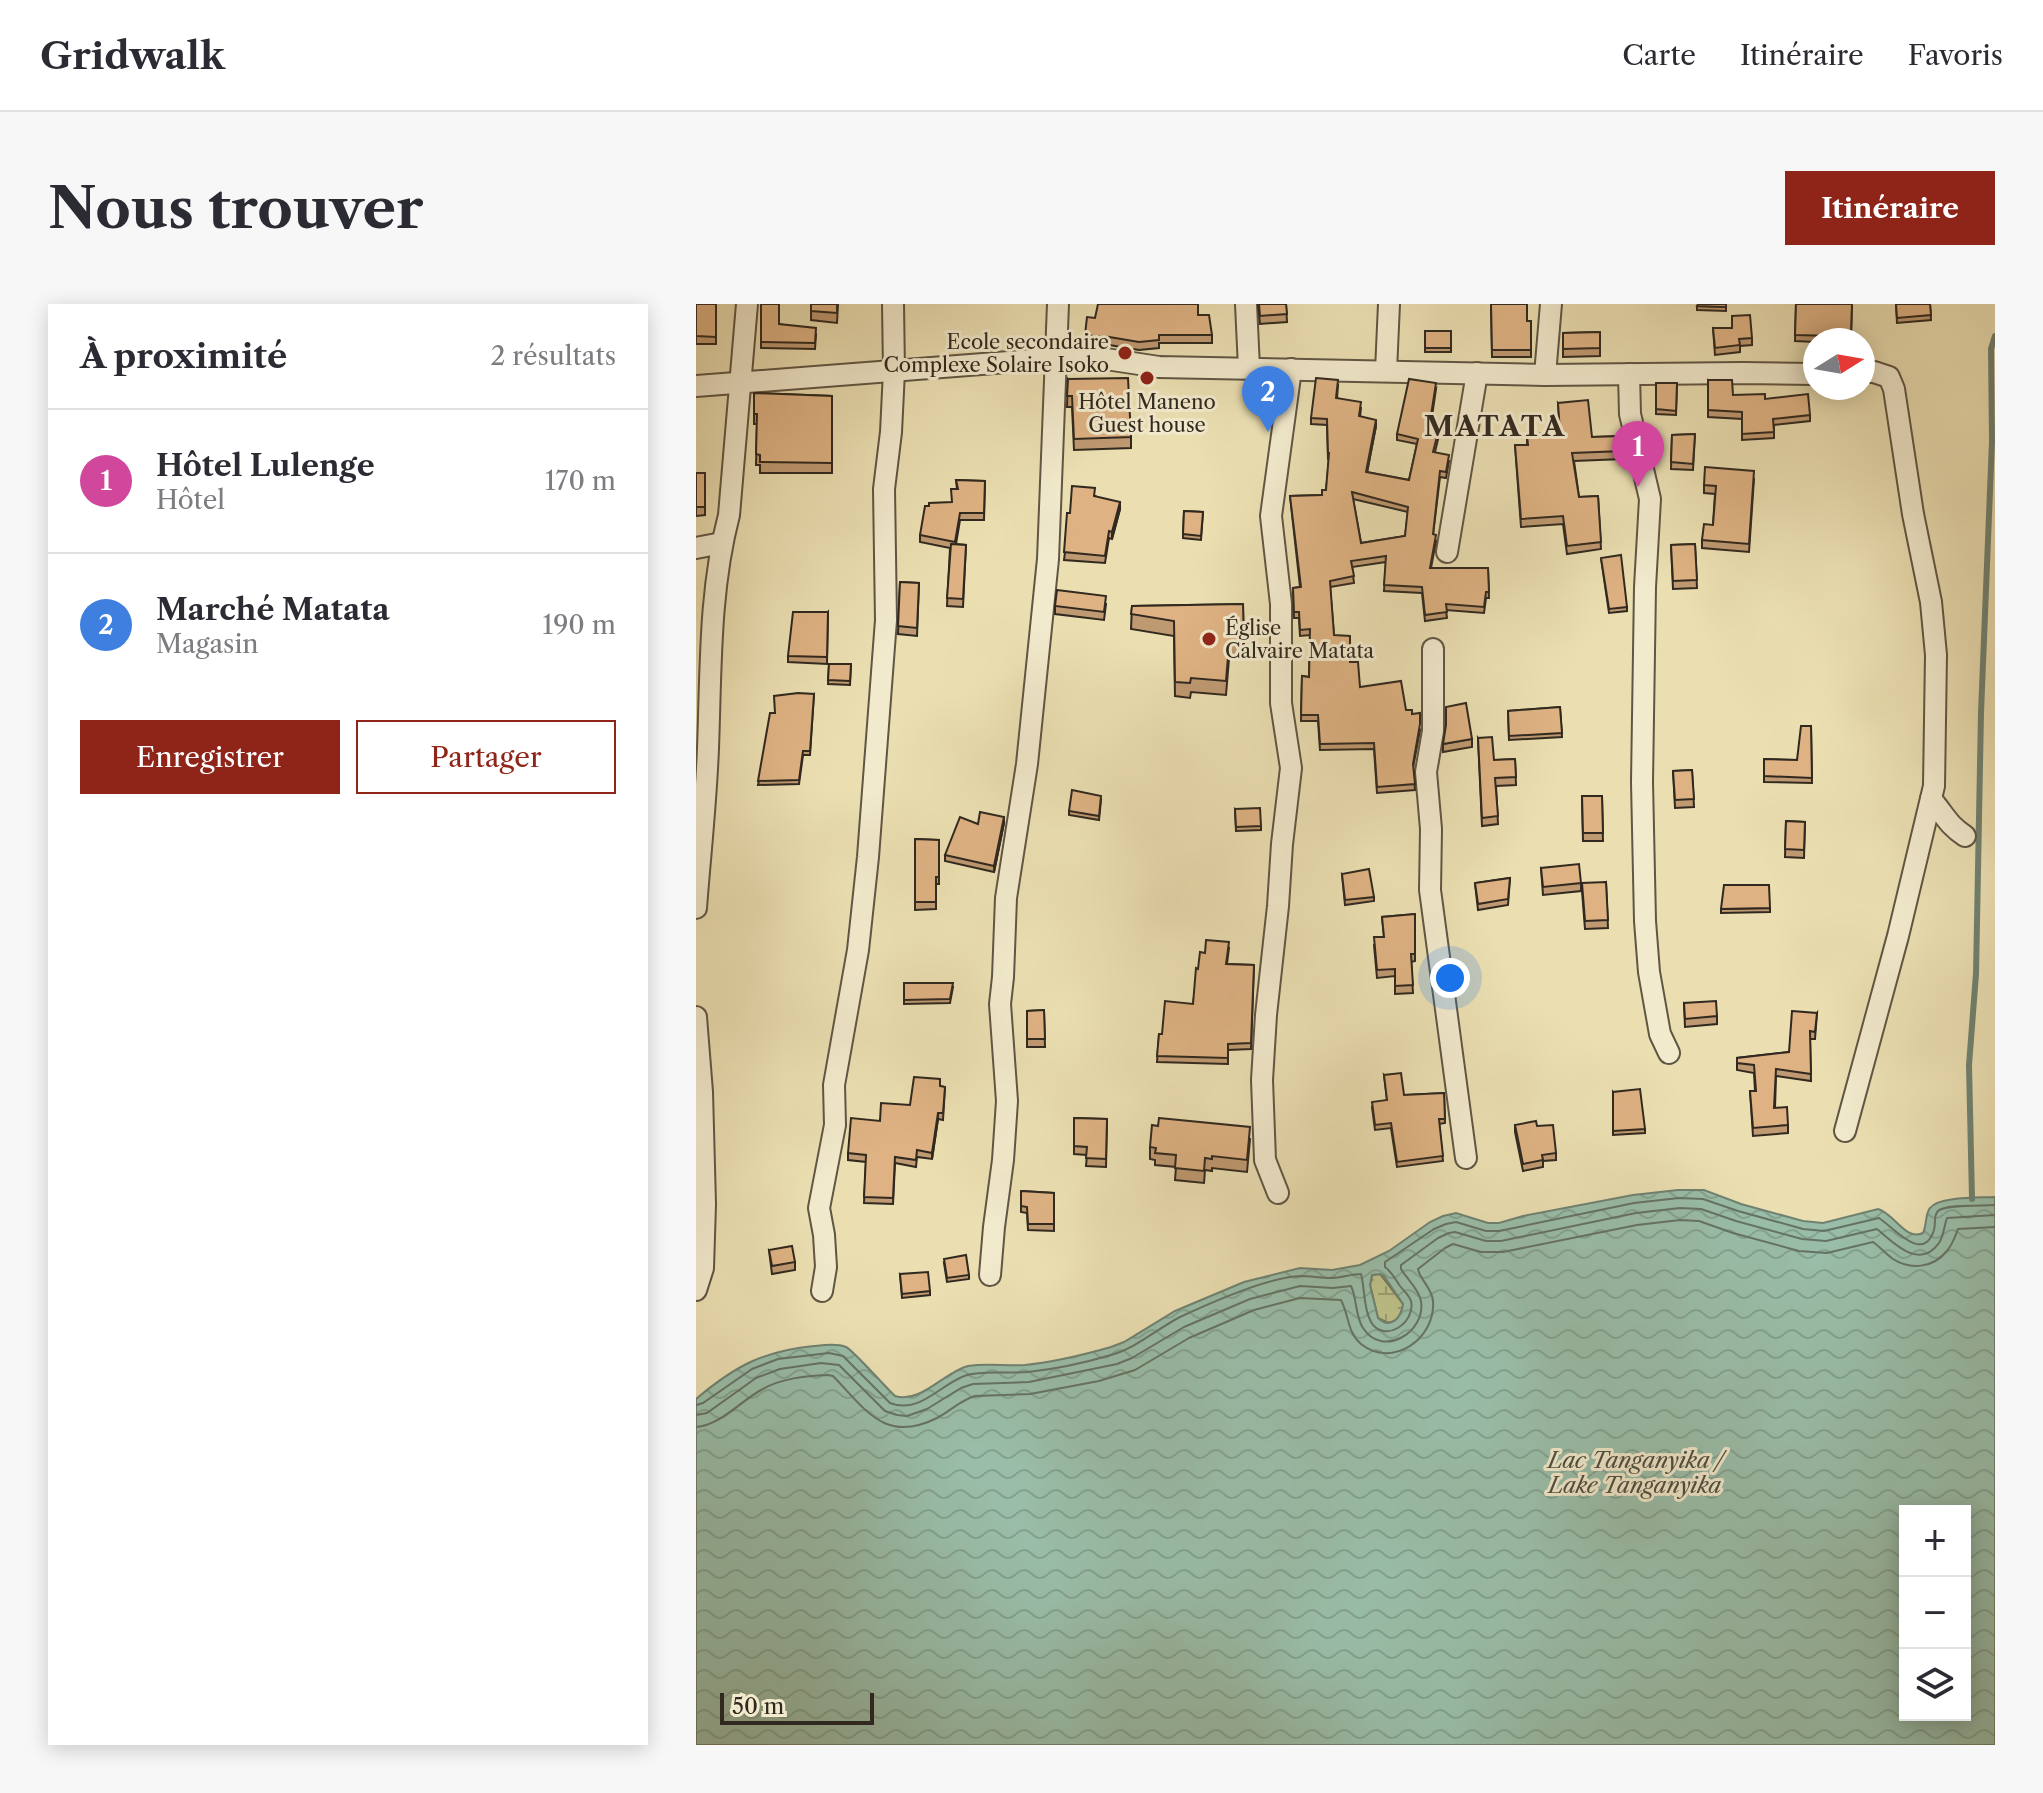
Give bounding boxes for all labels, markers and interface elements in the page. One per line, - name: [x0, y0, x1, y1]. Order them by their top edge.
- text: Gridwalk: [40, 32, 225, 79]
- text: Carte: [1622, 38, 1696, 72]
- text: Itinéraire: [1740, 38, 1864, 72]
- text: Favoris: [1908, 38, 2003, 72]
- button: Itinéraire: [1785, 171, 1995, 245]
- text: Nous trouver: [48, 174, 423, 243]
- north arrow: [1803, 328, 1875, 400]
- place label: Ecole secondaire Complexe Solaire Isoko: [883, 330, 1109, 377]
- text: À proximité: [80, 335, 287, 377]
- text: 2 résultats: [490, 340, 616, 372]
- marker: Ecole secondaire Complexe Solaire Isoko: [1116, 344, 1134, 362]
- pin: 2: [1242, 366, 1294, 432]
- marker: Hôtel Maneno Guest house: [1138, 369, 1156, 387]
- place label: Hôtel Maneno Guest house: [1078, 390, 1216, 437]
- district label: MATATA: [1424, 409, 1566, 443]
- pin: 1: [1612, 421, 1664, 487]
- text: Hôtel Lulenge: [156, 447, 375, 484]
- text: 1: [100, 465, 112, 497]
- text: 170 m: [545, 465, 616, 497]
- text: Hôtel: [156, 484, 225, 516]
- text: Marché Matata: [156, 591, 390, 628]
- text: 2: [98, 609, 114, 641]
- text: 190 m: [542, 609, 616, 641]
- place label: Église Calvaire Matata: [1225, 615, 1375, 663]
- text: Magasin: [156, 628, 259, 660]
- marker: Église Calvaire Matata: [1200, 630, 1218, 648]
- button: Enregistrer: [80, 720, 340, 794]
- button: Partager: [356, 720, 616, 794]
- your location: [1430, 958, 1470, 998]
- water label: Lac Tanganyika / Lake Tanganyika: [1546, 1447, 1728, 1499]
- map controls: [1899, 1505, 1971, 1721]
- button: +: [1899, 1505, 1971, 1577]
- button: −: [1899, 1577, 1971, 1649]
- button: layers: [1899, 1649, 1971, 1721]
- scale bar: [720, 1689, 874, 1725]
- text: 50 m: [732, 1693, 784, 1720]

